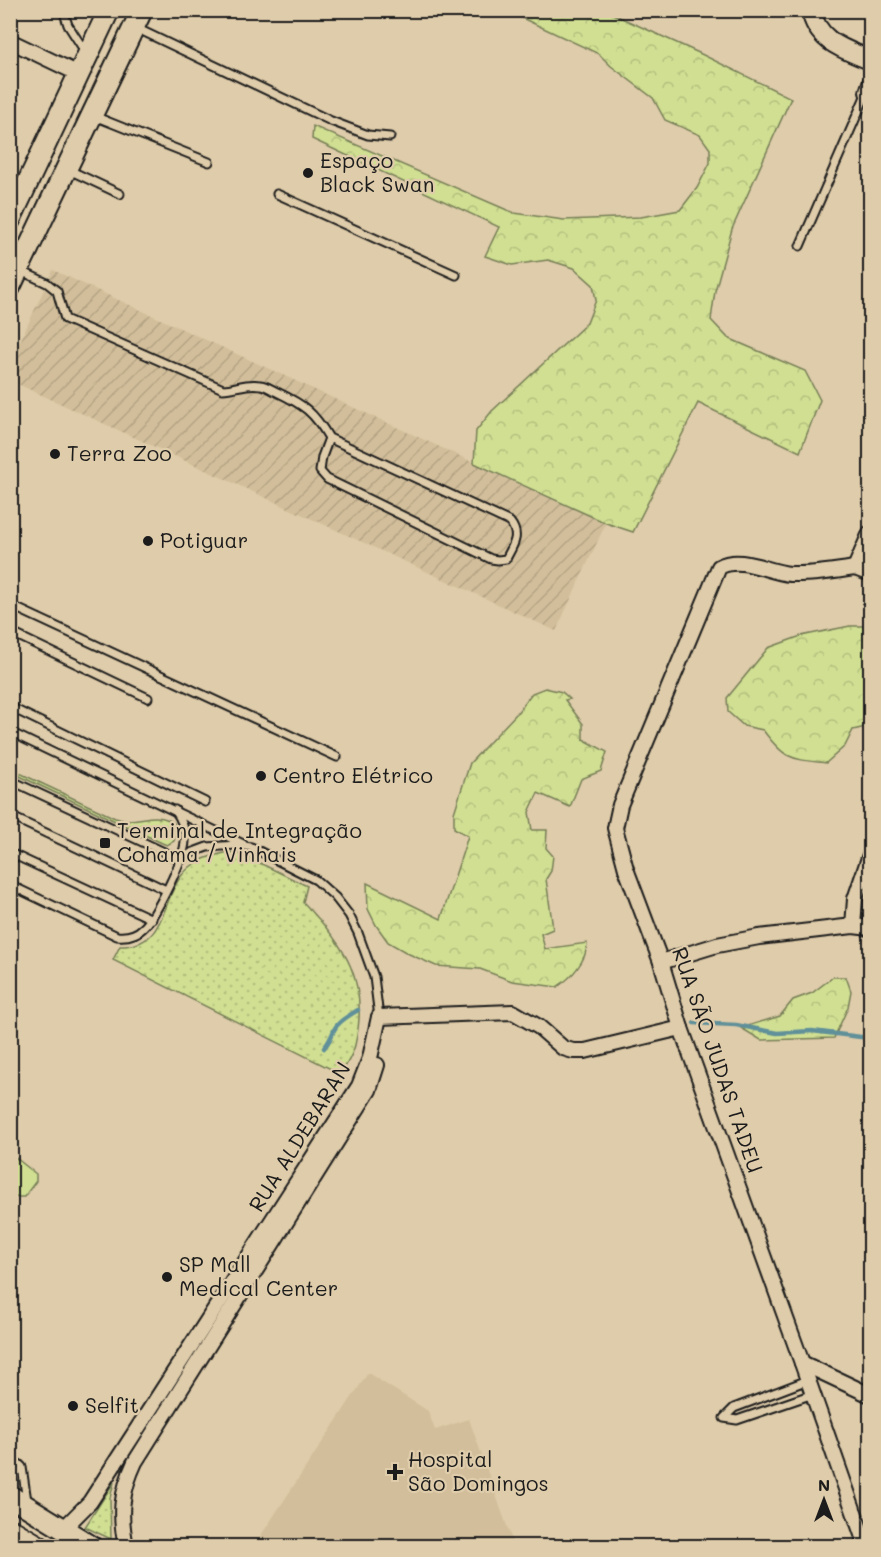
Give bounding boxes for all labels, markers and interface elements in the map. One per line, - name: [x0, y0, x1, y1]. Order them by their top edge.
- place label: Espaço Black Swan: [320, 146, 434, 197]
- marker: Espaço Black Swan: [301, 166, 315, 180]
- place label: Terra Zoo: [67, 439, 172, 466]
- marker: Terra Zoo: [48, 447, 62, 461]
- place label: Potiguar: [160, 526, 248, 553]
- marker: Potiguar: [141, 534, 155, 548]
- place label: Centro Elétrico: [273, 761, 433, 788]
- marker: Centro Elétrico: [254, 769, 268, 783]
- place label: Terminal de Integração Cohama / Vinhais: [117, 816, 362, 867]
- marker: Terminal de Integração Cohama / Vinhais: [98, 836, 112, 850]
- street label: RUA SÃO JUDAS TADEU: [667, 943, 770, 1176]
- street label: RUA ALDEBARAN: [242, 1056, 356, 1216]
- place label: SP Mall Medical Center: [179, 1250, 338, 1301]
- marker: SP Mall Medical Center: [160, 1270, 174, 1284]
- place label: Selfit: [85, 1391, 139, 1418]
- marker: Selfit: [66, 1399, 80, 1413]
- place label: Hospital São Domingos: [408, 1445, 549, 1496]
- marker: Hospital São Domingos: [386, 1463, 404, 1481]
- north arrow: [794, 1470, 854, 1530]
- text: N: [818, 1474, 830, 1495]

